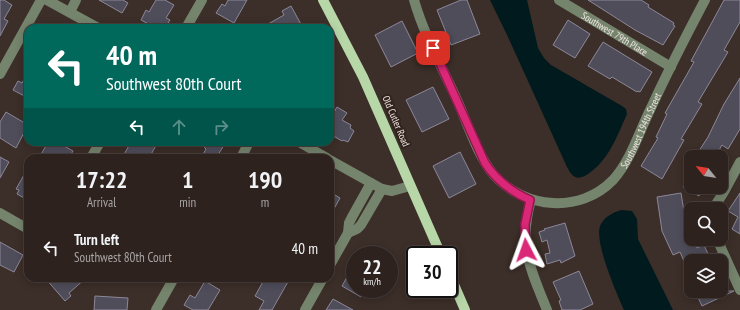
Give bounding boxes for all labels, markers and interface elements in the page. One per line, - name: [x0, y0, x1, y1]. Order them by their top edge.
- street label: Southwest 79th Place: [579, 9, 650, 58]
- pin: [416, 31, 450, 65]
- text: 40 m: [106, 36, 157, 73]
- icon: arrive: [422, 37, 444, 59]
- icon: left: [40, 40, 92, 92]
- text: Southwest 80th Court: [106, 72, 241, 95]
- street label: Southwest 194th Street: [617, 90, 664, 171]
- street label: Old Cutler Road: [379, 94, 413, 148]
- icon: left: [126, 116, 148, 138]
- icon: ahead: [168, 116, 190, 138]
- icon: right: [210, 116, 232, 138]
- north arrow: [684, 150, 728, 194]
- map controls: [684, 150, 728, 298]
- text: 17:22: [76, 164, 128, 195]
- text: 1: [182, 164, 193, 195]
- text: 190: [248, 164, 282, 195]
- text: Arrival: [87, 194, 116, 211]
- text: min: [179, 194, 196, 211]
- text: m: [261, 194, 269, 211]
- button: search: [684, 202, 728, 246]
- position arrow: [505, 229, 547, 271]
- text: Turn left: [74, 230, 119, 249]
- icon: left: [40, 237, 62, 259]
- text: 40 m: [292, 239, 318, 258]
- speed limit sign: 30: [406, 246, 458, 298]
- text: Southwest 80th Court: [74, 249, 172, 266]
- text: 22: [362, 254, 382, 280]
- button: layers: [684, 254, 728, 298]
- text: km/h: [363, 275, 381, 288]

